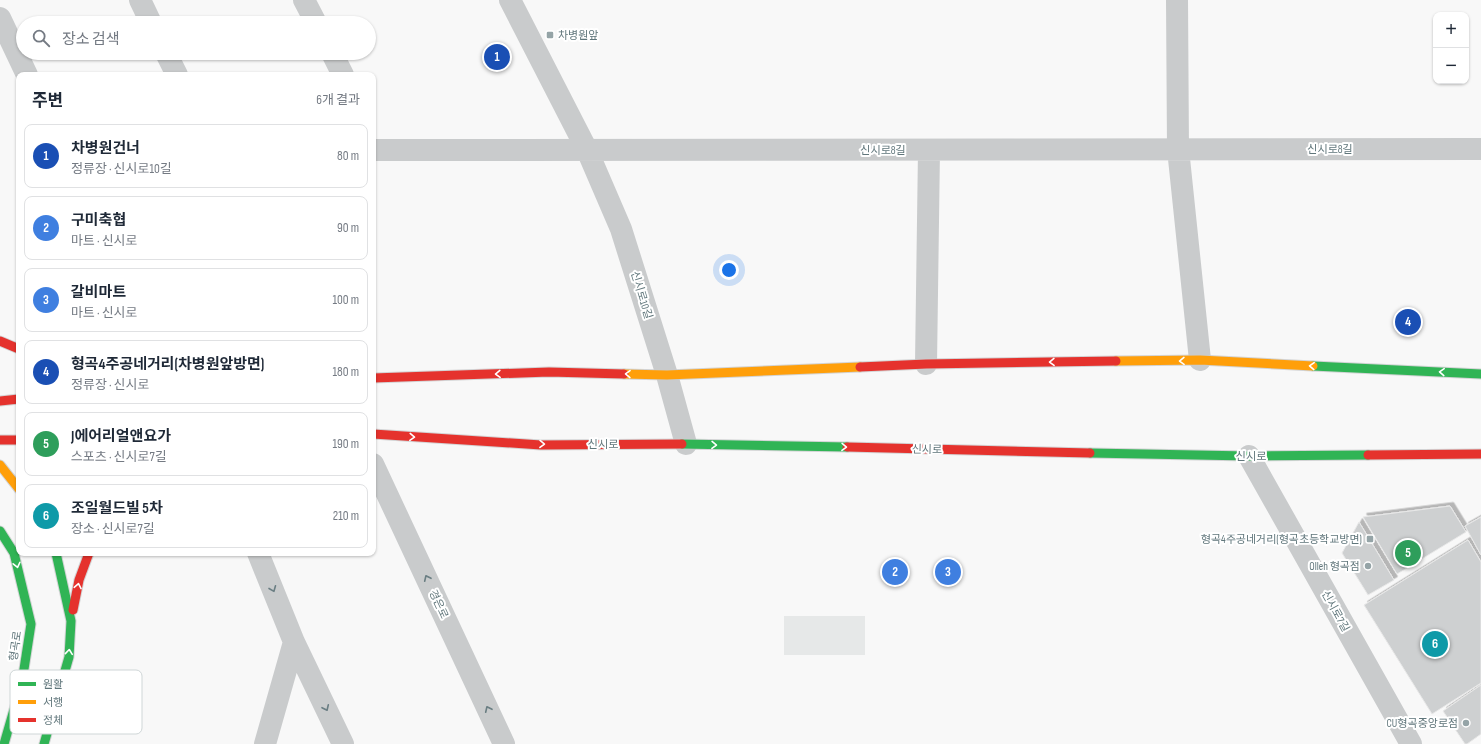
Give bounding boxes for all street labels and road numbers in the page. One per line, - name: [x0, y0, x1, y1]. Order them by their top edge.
- street label: 신시로8길: [1307, 143, 1353, 156]
- street label: 신시로8길: [860, 144, 906, 157]
- street label: 신시로10길: [628, 270, 655, 321]
- street label: 신시로: [588, 438, 618, 451]
- street label: 신시로: [912, 443, 942, 456]
- street label: 신시로: [1236, 450, 1266, 463]
- street label: 경은로: [426, 588, 451, 621]
- street label: 신시로7길: [1319, 588, 1352, 634]
- street label: 형곡로: [7, 630, 24, 662]

